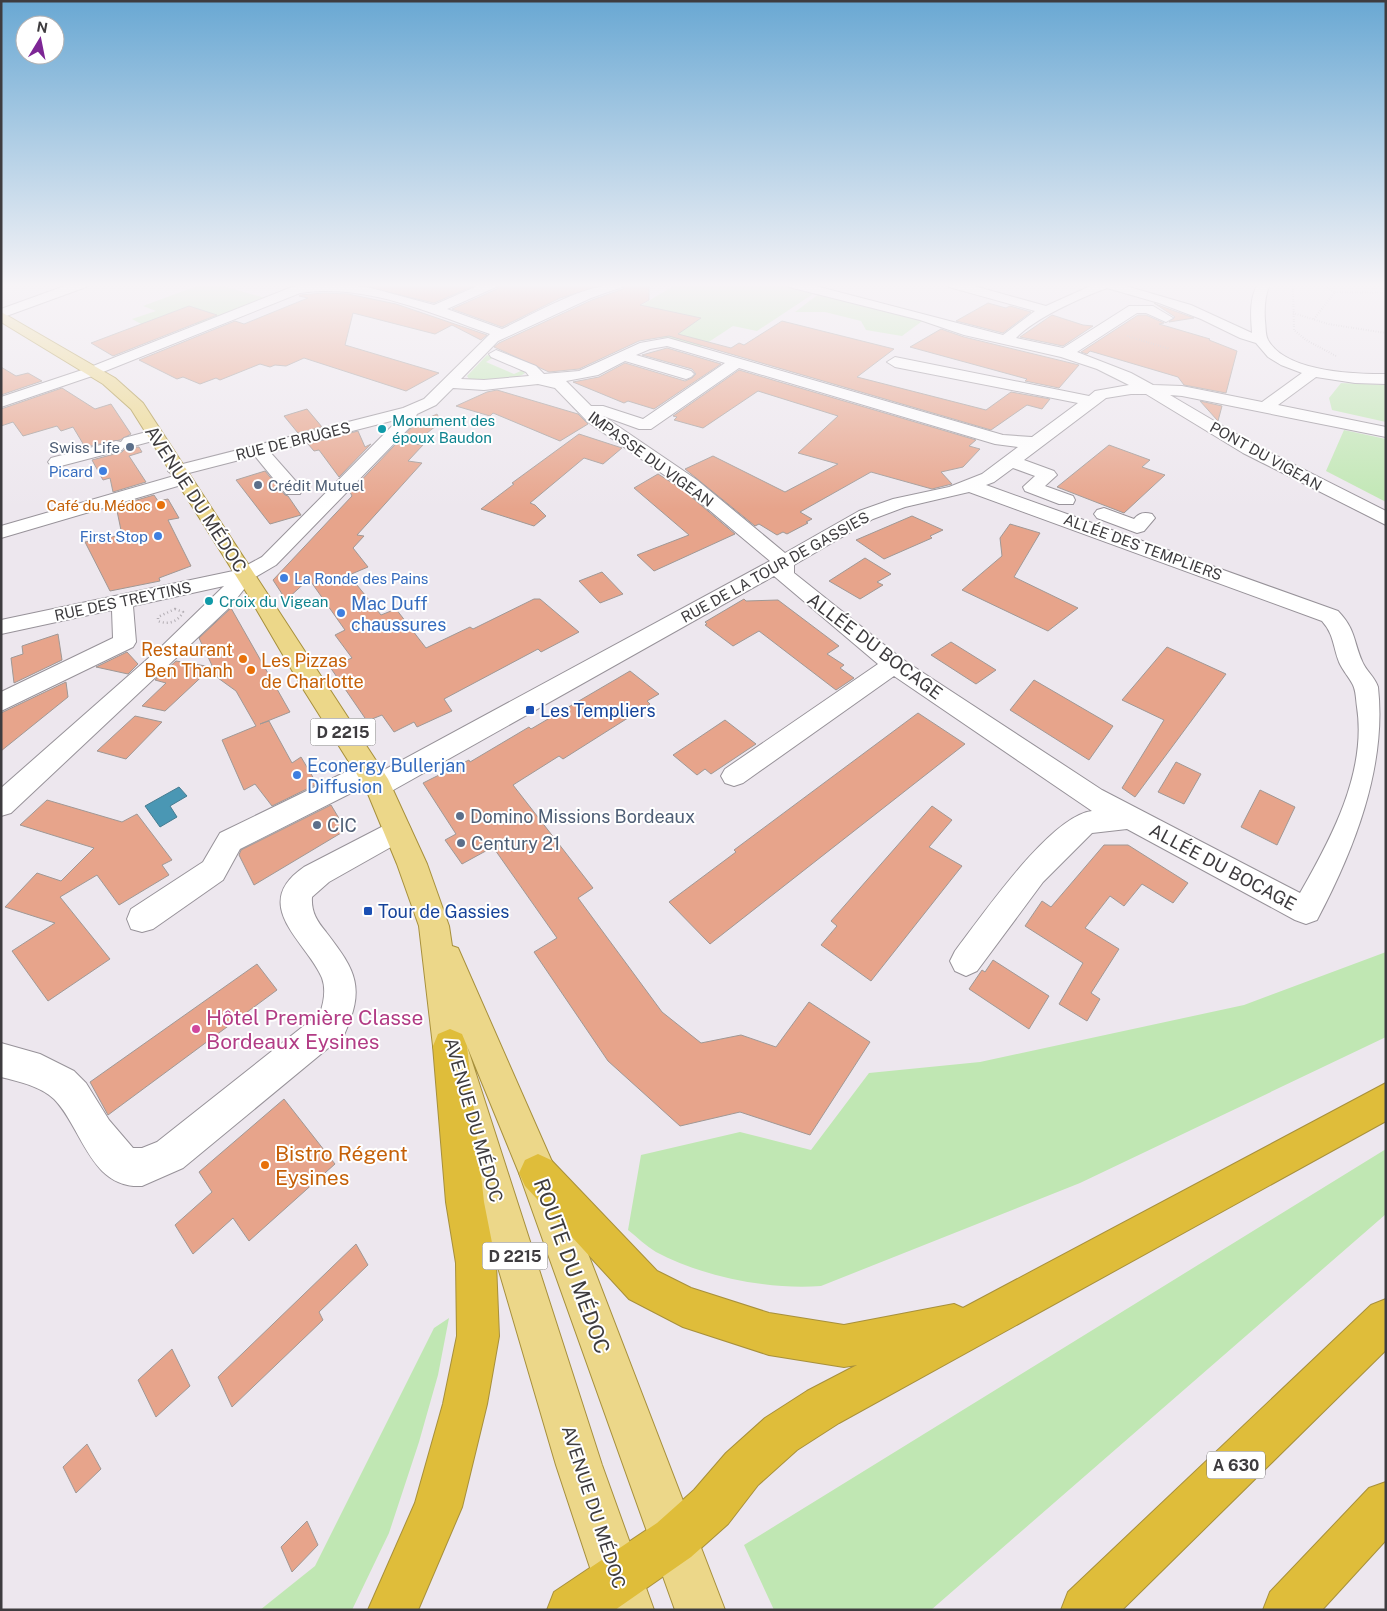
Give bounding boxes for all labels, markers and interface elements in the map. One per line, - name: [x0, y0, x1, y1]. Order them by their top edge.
- north arrow: [15, 15, 65, 65]
- text: N: [35, 18, 49, 36]
- street label: IMPASSE DU VIGEAN: [585, 408, 717, 510]
- place label: Monument des époux Baudon: [392, 412, 495, 446]
- street label: PONT DU VIGEAN: [1207, 418, 1325, 494]
- street label: RUE DE BRUGES: [234, 419, 352, 463]
- street label: AVENUE DU MÉDOC: [141, 421, 252, 576]
- marker: Monument des époux Baudon: [376, 423, 388, 435]
- place label: Swiss Life: [49, 439, 120, 456]
- marker: Swiss Life: [124, 441, 136, 453]
- place label: Picard: [49, 463, 93, 480]
- marker: Picard: [97, 465, 109, 477]
- place label: Crédit Mutuel: [268, 477, 364, 494]
- marker: Crédit Mutuel: [252, 479, 264, 491]
- place label: Café du Médoc: [46, 497, 151, 514]
- marker: Café du Médoc: [155, 499, 167, 511]
- street label: RUE DE LA TOUR DE GASSIES: [678, 508, 872, 626]
- street label: ALLÉE DES TEMPLIERS: [1062, 510, 1224, 584]
- place label: First Stop: [80, 528, 148, 545]
- marker: First Stop: [152, 530, 164, 542]
- place label: La Ronde des Pains: [294, 570, 428, 587]
- marker: La Ronde des Pains: [278, 572, 290, 584]
- street label: RUE DES TREYTINS: [53, 578, 193, 624]
- street label: ALLÉE DU BOCAGE: [803, 588, 947, 704]
- place label: Croix du Vigean: [219, 593, 328, 610]
- place label: Mac Duff chaussures: [351, 593, 446, 635]
- marker: Croix du Vigean: [203, 595, 215, 607]
- marker: Mac Duff chaussures: [335, 607, 347, 619]
- place label: Restaurant Ben Thanh: [141, 639, 233, 681]
- place label: Les Pizzas de Charlotte: [261, 650, 364, 692]
- marker: Restaurant Ben Thanh: [237, 653, 249, 665]
- marker: Les Pizzas de Charlotte: [245, 664, 257, 676]
- place label: Les Templiers: [540, 700, 656, 721]
- marker: Les Templiers: [524, 704, 536, 716]
- road number: D 2215: [310, 719, 376, 746]
- place label: Econergy Bullerjan Diffusion: [307, 755, 466, 797]
- marker: Econergy Bullerjan Diffusion: [291, 769, 303, 781]
- place label: Domino Missions Bordeaux: [470, 806, 695, 827]
- marker: Domino Missions Bordeaux: [454, 810, 466, 822]
- place label: CIC: [327, 815, 357, 836]
- street label: ALLÉE DU BOCAGE: [1146, 818, 1301, 915]
- marker: CIC: [311, 819, 323, 831]
- place label: Century 21: [471, 833, 560, 854]
- marker: Century 21: [455, 837, 467, 849]
- place label: Tour de Gassies: [378, 901, 509, 922]
- marker: Tour de Gassies: [362, 905, 374, 917]
- place label: Hôtel Première Classe Bordeaux Eysines: [206, 1005, 423, 1054]
- marker: Hôtel Première Classe Bordeaux Eysines: [190, 1023, 202, 1035]
- street label: AVENUE DU MÉDOC: [440, 1035, 509, 1205]
- place label: Bistro Régent Eysines: [275, 1141, 408, 1190]
- marker: Bistro Régent Eysines: [259, 1159, 271, 1171]
- street label: ROUTE DU MÉDOC: [529, 1175, 615, 1357]
- road number: D 2215: [482, 1242, 548, 1270]
- street label: AVENUE DU MÉDOC: [558, 1422, 631, 1591]
- road number: A 630: [1207, 1452, 1265, 1478]

